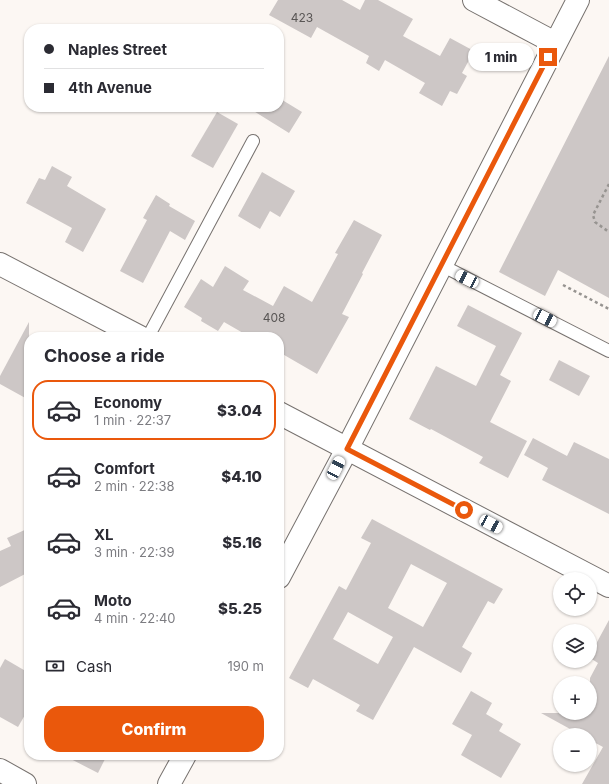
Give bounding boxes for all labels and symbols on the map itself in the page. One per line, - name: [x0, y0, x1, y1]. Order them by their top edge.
- house number: 423: [291, 10, 313, 25]
- callout: 1 min: [468, 43, 534, 71]
- route end: [539, 48, 557, 66]
- car: [454, 268, 480, 290]
- car: [532, 307, 558, 329]
- house number: 408: [263, 310, 285, 325]
- car: [325, 455, 347, 481]
- route start: [455, 501, 473, 519]
- car: [478, 513, 504, 535]

